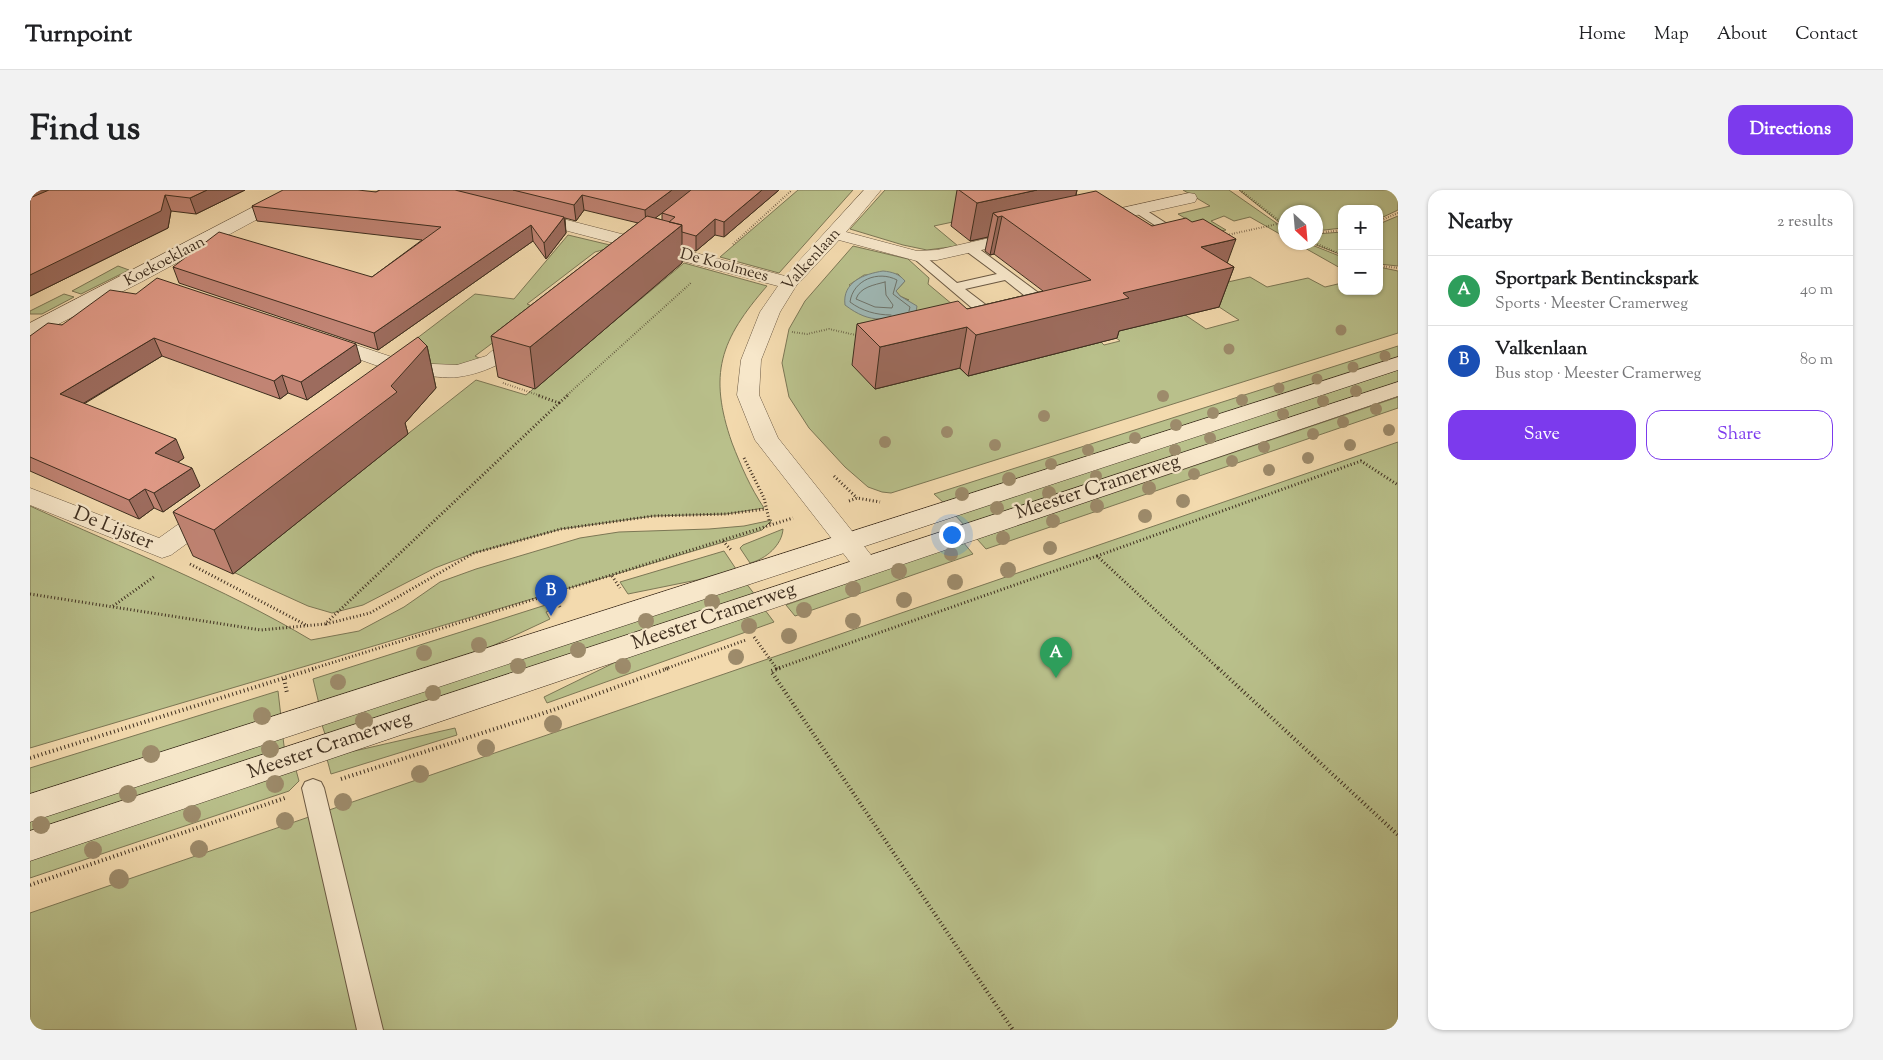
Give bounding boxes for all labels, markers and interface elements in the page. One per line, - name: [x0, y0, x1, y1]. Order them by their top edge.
- text: Turnpoint: [25, 18, 132, 52]
- text: Home: [1579, 22, 1626, 48]
- text: Map: [1654, 22, 1689, 48]
- text: About: [1717, 22, 1767, 48]
- text: Contact: [1795, 22, 1858, 48]
- text: Find us: [30, 105, 140, 156]
- button: Directions: [1728, 105, 1853, 155]
- north arrow: [1278, 205, 1323, 250]
- map controls: [1338, 205, 1383, 295]
- button: +: [1338, 205, 1383, 250]
- text: Nearby: [1448, 208, 1513, 238]
- text: 2 results: [1777, 211, 1833, 234]
- street label: Valkenlaan: [777, 223, 847, 297]
- street label: Koekoeklaan: [120, 231, 210, 293]
- street label: De Koolmees: [677, 243, 771, 289]
- button: −: [1338, 250, 1383, 295]
- text: Sportpark Bentinckspark: [1495, 266, 1699, 293]
- text: A: [1458, 279, 1471, 302]
- text: 40 m: [1800, 279, 1833, 302]
- text: Sports · Meester Cramerweg: [1495, 293, 1688, 316]
- text: Valkenlaan: [1495, 336, 1588, 363]
- text: B: [1459, 349, 1469, 372]
- text: 80 m: [1800, 349, 1833, 372]
- text: Bus stop · Meester Cramerweg: [1495, 363, 1701, 386]
- button: Save: [1448, 410, 1636, 460]
- button: Share: [1646, 410, 1833, 460]
- street label: Meester Cramerweg: [1012, 448, 1184, 528]
- street label: De Lijster: [69, 500, 158, 558]
- your location: [939, 522, 965, 548]
- pin: B: [535, 575, 567, 616]
- street label: Meester Cramerweg: [628, 575, 800, 659]
- pin: A: [1040, 637, 1072, 678]
- street label: Meester Cramerweg: [244, 704, 416, 788]

